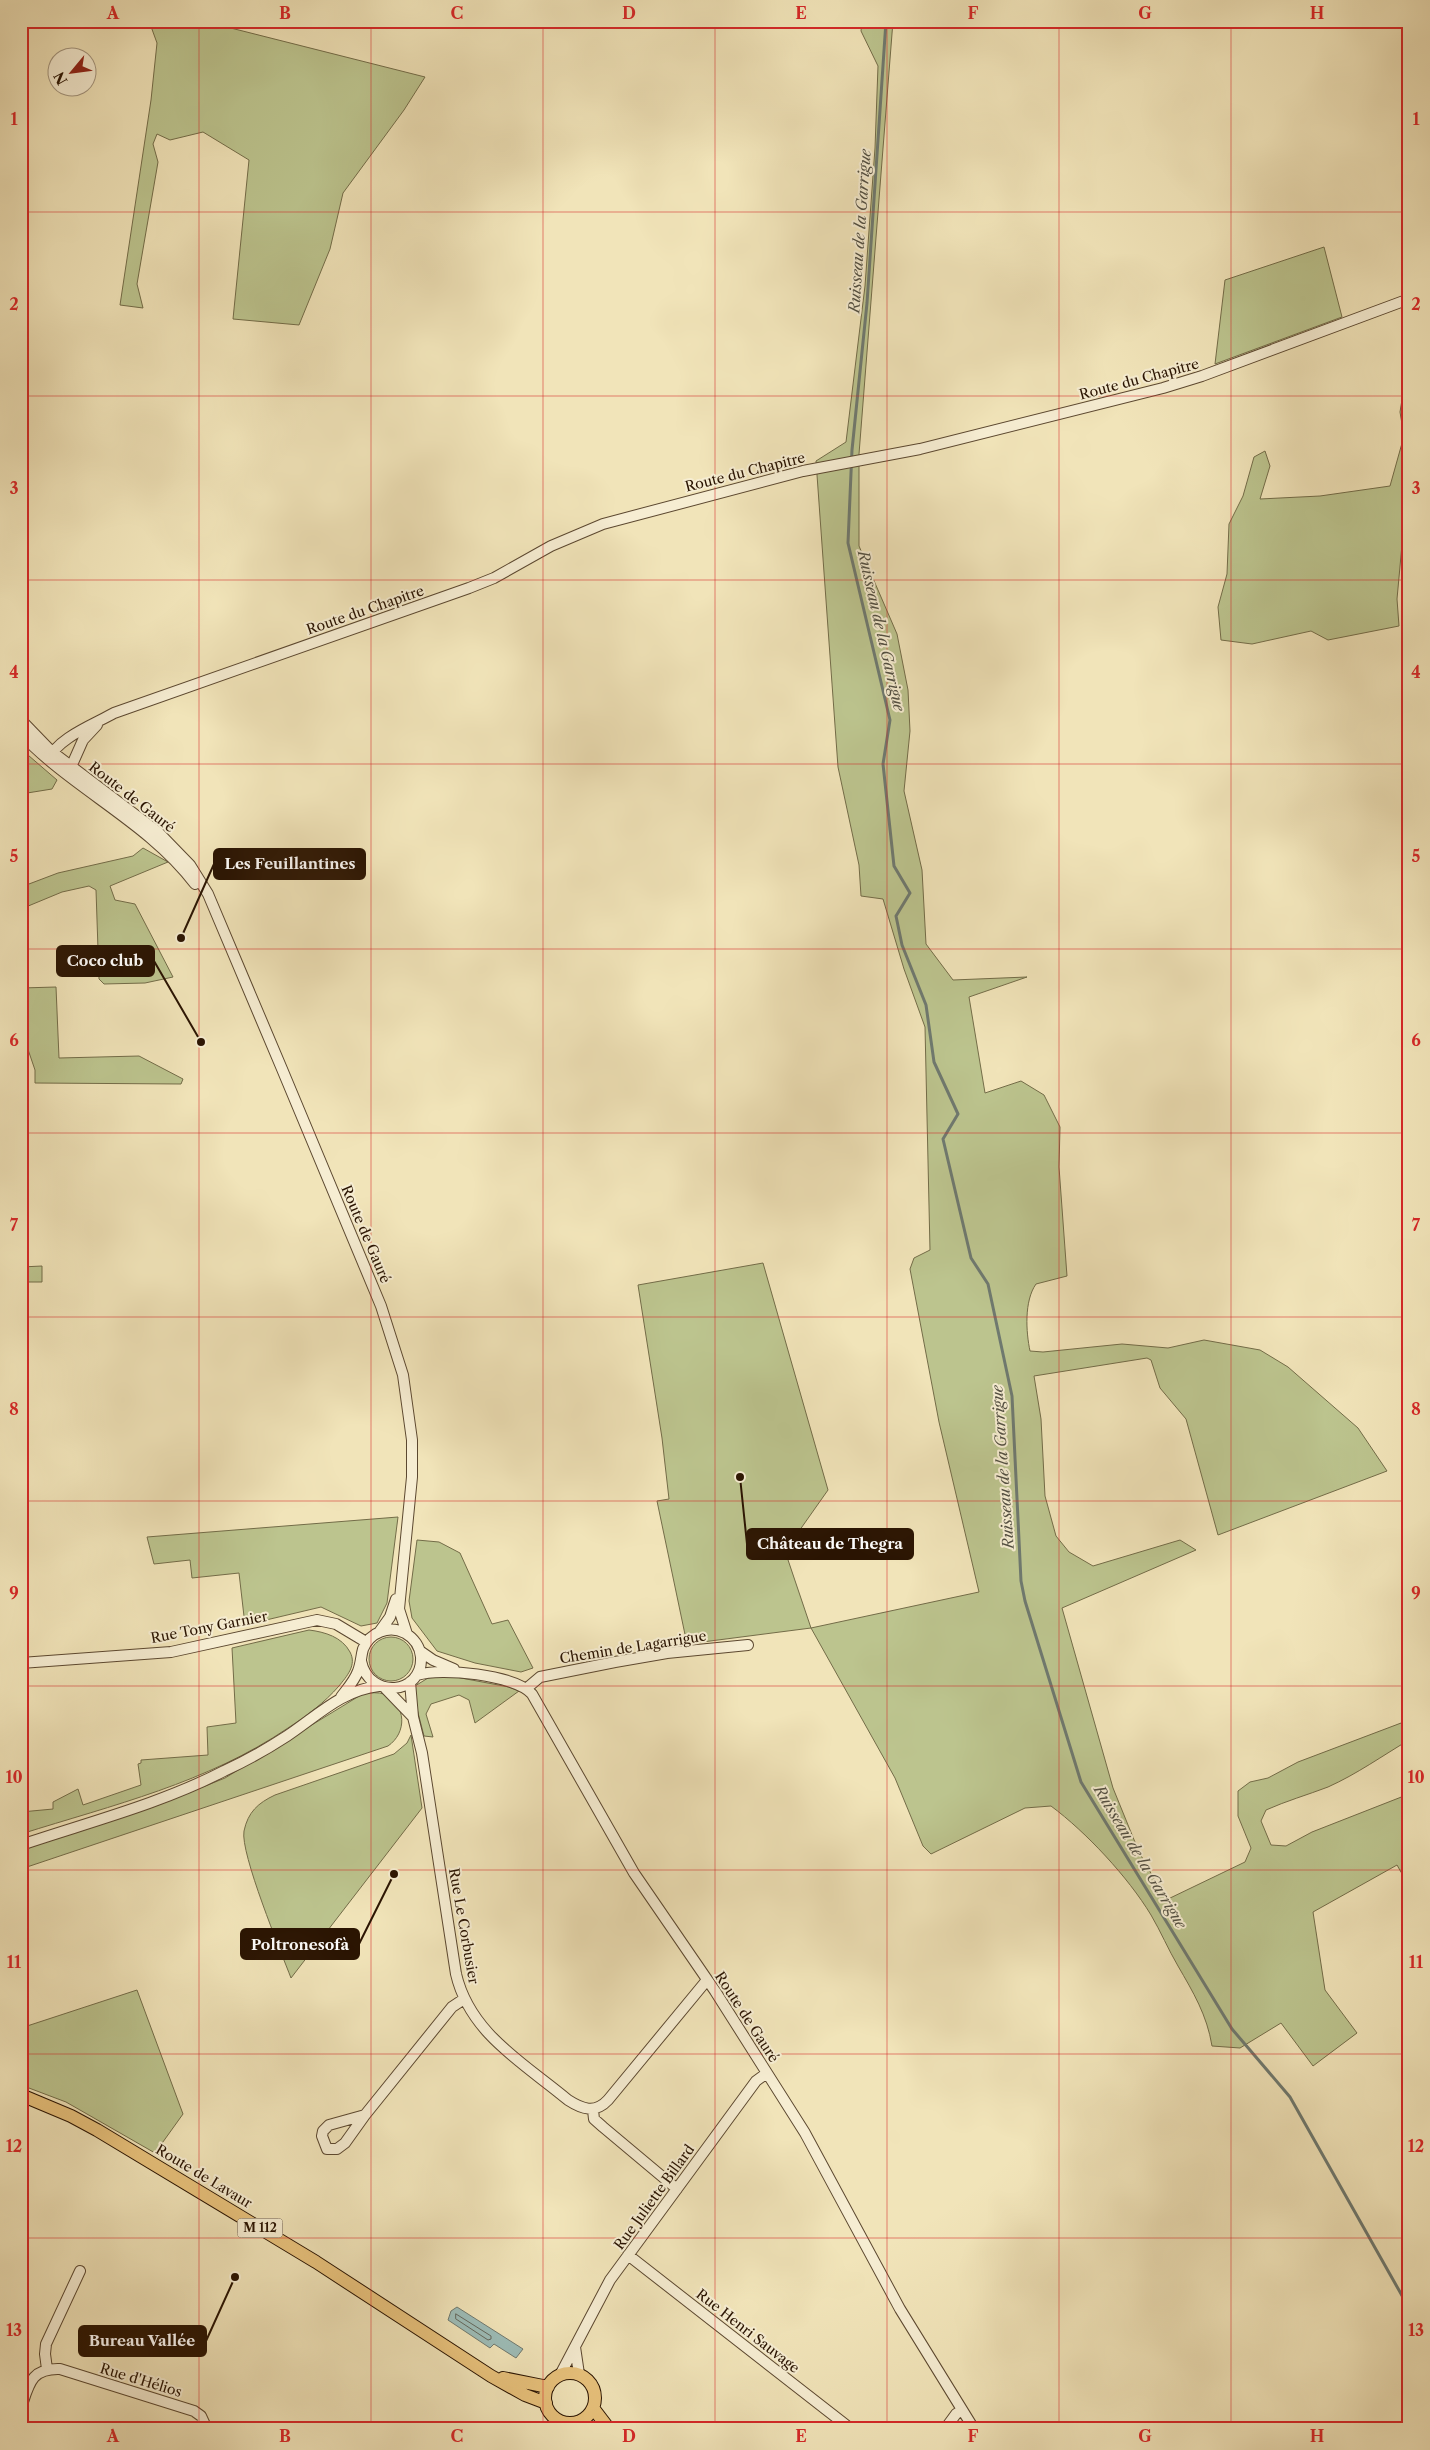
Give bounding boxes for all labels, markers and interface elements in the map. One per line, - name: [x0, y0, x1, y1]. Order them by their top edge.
- text: A: [106, 3, 120, 23]
- text: B: [279, 3, 291, 23]
- text: C: [451, 3, 463, 23]
- text: D: [622, 3, 636, 23]
- text: E: [795, 3, 807, 23]
- text: F: [968, 3, 979, 23]
- text: G: [1138, 3, 1152, 23]
- text: H: [1310, 3, 1324, 23]
- north arrow: [48, 48, 98, 98]
- text: N: [50, 69, 71, 88]
- text: 1: [10, 109, 18, 129]
- text: 1: [1412, 109, 1420, 129]
- water label: Ruisseau de la Garrigue: [844, 148, 875, 315]
- text: 2: [9, 294, 19, 314]
- text: 2: [1411, 294, 1421, 314]
- street label: Route du Chapitre: [1077, 354, 1201, 404]
- street label: Route du Chapitre: [683, 448, 807, 496]
- text: 3: [9, 478, 19, 498]
- text: 3: [1411, 478, 1421, 498]
- water label: Ruisseau de la Garrigue: [854, 548, 909, 714]
- street label: Route du Chapitre: [304, 581, 426, 639]
- text: 4: [9, 662, 19, 682]
- text: 4: [1411, 662, 1421, 682]
- street label: Route de Gauré: [85, 758, 179, 836]
- text: 5: [10, 846, 19, 866]
- text: 5: [1412, 846, 1421, 866]
- callout: Les Feuillantines: [214, 849, 365, 879]
- text: Les Feuillantines: [225, 854, 356, 873]
- callout: Coco club: [57, 946, 154, 976]
- text: Coco club: [67, 951, 143, 970]
- text: 6: [9, 1030, 19, 1050]
- text: 6: [1411, 1030, 1421, 1050]
- street label: Route de Gauré: [337, 1182, 395, 1286]
- text: 7: [10, 1215, 19, 1235]
- text: 7: [1412, 1215, 1421, 1235]
- water label: Ruisseau de la Garrigue: [987, 1384, 1018, 1551]
- text: 8: [9, 1399, 19, 1419]
- text: 8: [1411, 1399, 1421, 1419]
- callout: Château de Thegra: [747, 1529, 913, 1559]
- text: Château de Thegra: [757, 1534, 903, 1553]
- text: 9: [9, 1583, 19, 1603]
- text: 9: [1411, 1583, 1421, 1603]
- street label: Rue Tony Garnier: [149, 1607, 269, 1647]
- street label: Chemin de Lagarrigue: [558, 1626, 708, 1668]
- text: 10: [5, 1767, 23, 1787]
- text: 10: [1407, 1767, 1425, 1787]
- water label: Ruisseau de la Garrigue: [1089, 1781, 1191, 1933]
- street label: Rue Le Corbusier: [445, 1867, 483, 1986]
- callout: Poltronesofà: [241, 1929, 359, 1959]
- text: Poltronesofà: [251, 1935, 349, 1954]
- text: 11: [7, 1952, 22, 1972]
- text: 11: [1409, 1952, 1424, 1972]
- street label: Route de Gauré: [711, 1968, 783, 2066]
- text: 12: [6, 2136, 22, 2156]
- text: 12: [1408, 2136, 1424, 2156]
- street label: Route de Lavaur: [153, 2140, 256, 2212]
- street label: Rue Juliette Billard: [610, 2141, 698, 2253]
- road number: M 112: [238, 2218, 282, 2238]
- street label: Rue Henri Sauvage: [693, 2285, 804, 2377]
- text: 13: [6, 2320, 22, 2340]
- text: 13: [1408, 2320, 1424, 2340]
- callout: Bureau Vallée: [79, 2326, 206, 2356]
- text: Bureau Vallée: [89, 2331, 195, 2350]
- street label: Rue d'Hélios: [98, 2359, 184, 2401]
- text: A: [106, 2426, 120, 2446]
- text: B: [279, 2426, 291, 2446]
- text: C: [451, 2426, 463, 2446]
- text: D: [622, 2426, 636, 2446]
- text: E: [795, 2426, 807, 2446]
- text: F: [968, 2426, 979, 2446]
- text: G: [1138, 2426, 1152, 2446]
- text: H: [1310, 2426, 1324, 2446]

